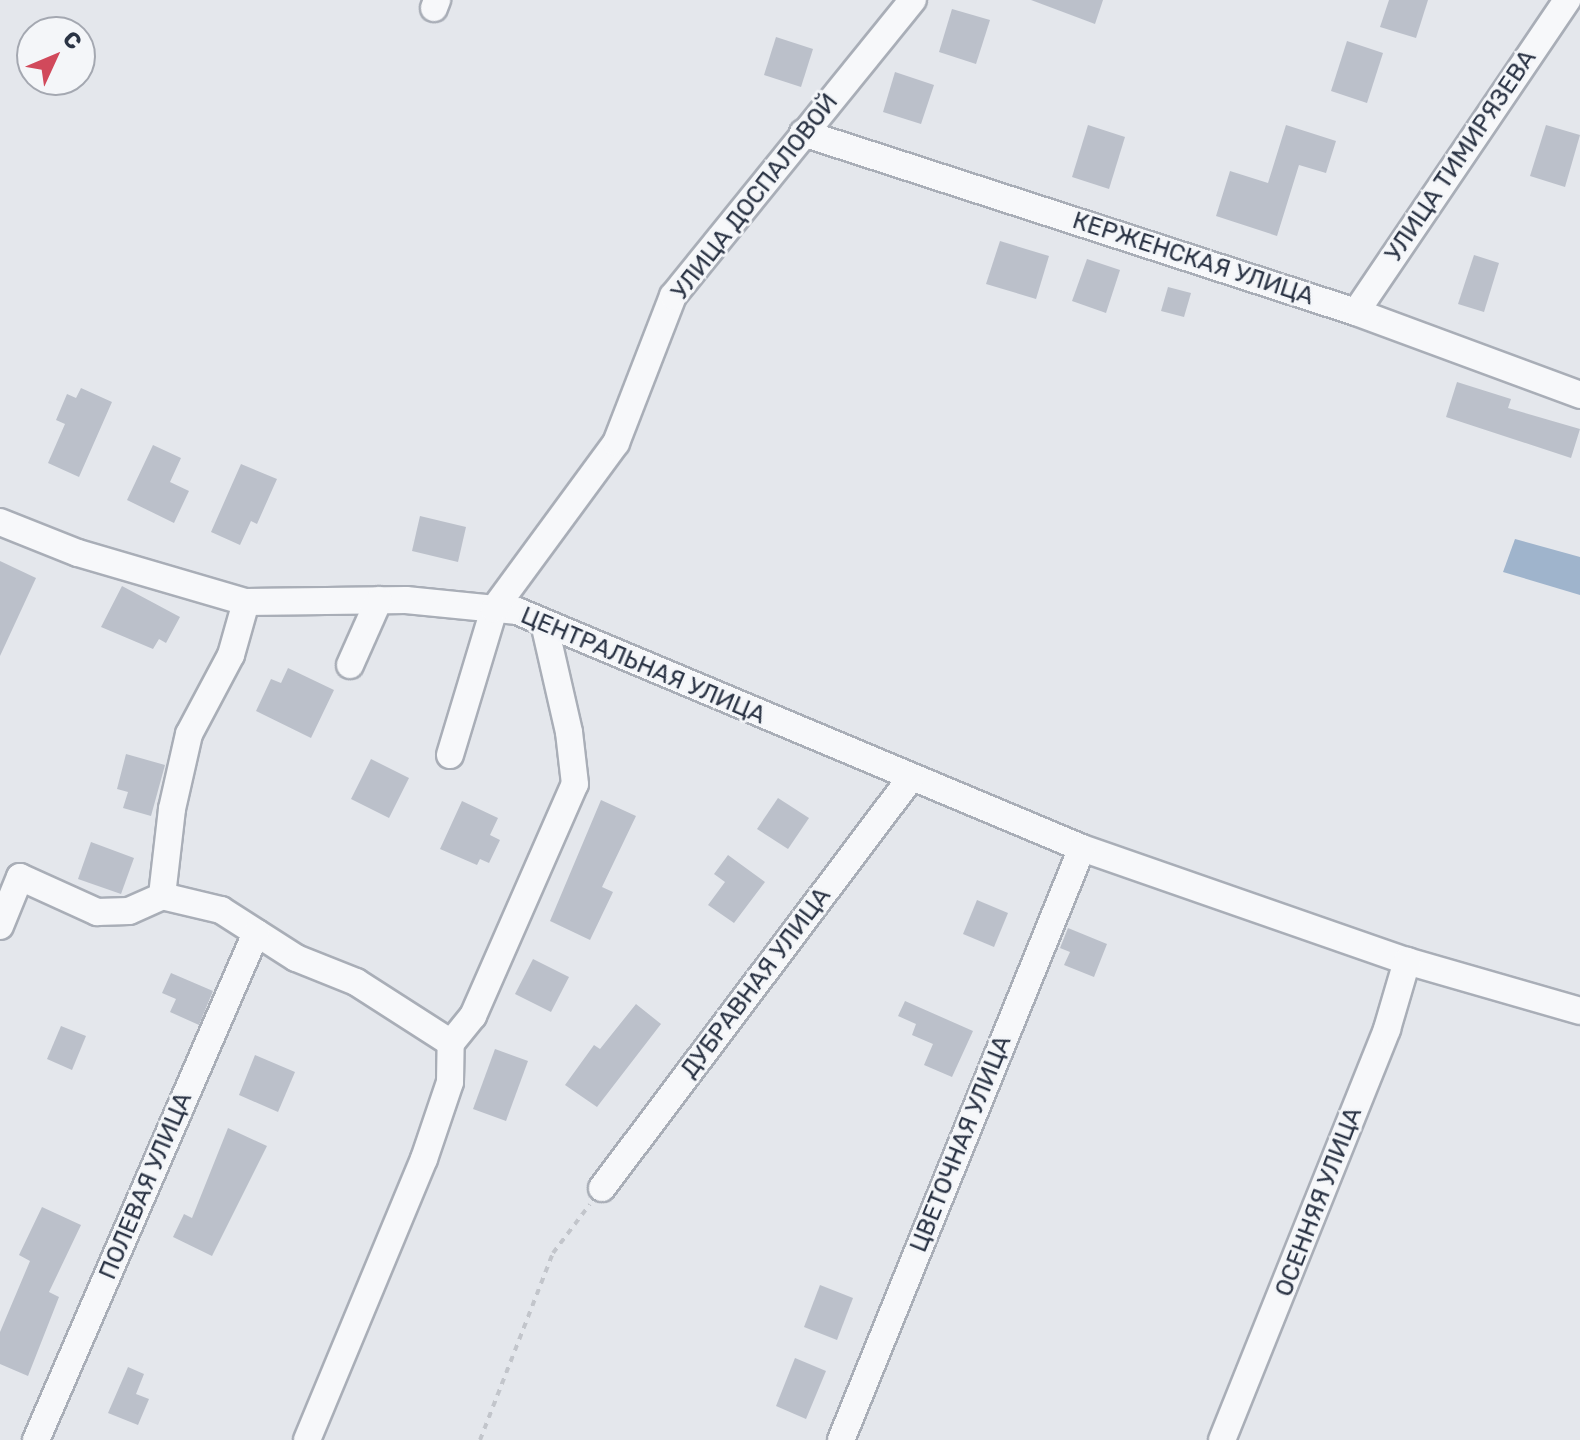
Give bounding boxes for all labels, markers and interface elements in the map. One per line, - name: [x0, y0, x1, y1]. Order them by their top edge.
- north arrow: [16, 16, 96, 96]
- text: С: [57, 25, 87, 55]
- street label: УЛИЦА ТИМИРЯЗЕВА: [1379, 45, 1543, 267]
- street label: УЛИЦА ДОСПАЛОВОЙ: [666, 88, 844, 306]
- street label: КЕРЖЕНСКАЯ УЛИЦА: [1069, 206, 1317, 312]
- street label: ЦЕНТРАЛЬНАЯ УЛИЦА: [516, 601, 770, 731]
- street label: ДУБРАВНАЯ УЛИЦА: [675, 882, 837, 1084]
- street label: ЦВЕТОЧНАЯ УЛИЦА: [904, 1032, 1018, 1256]
- street label: ПОЛЕВАЯ УЛИЦА: [94, 1088, 198, 1284]
- street label: ОСЕННЯЯ УЛИЦА: [1270, 1103, 1368, 1301]

